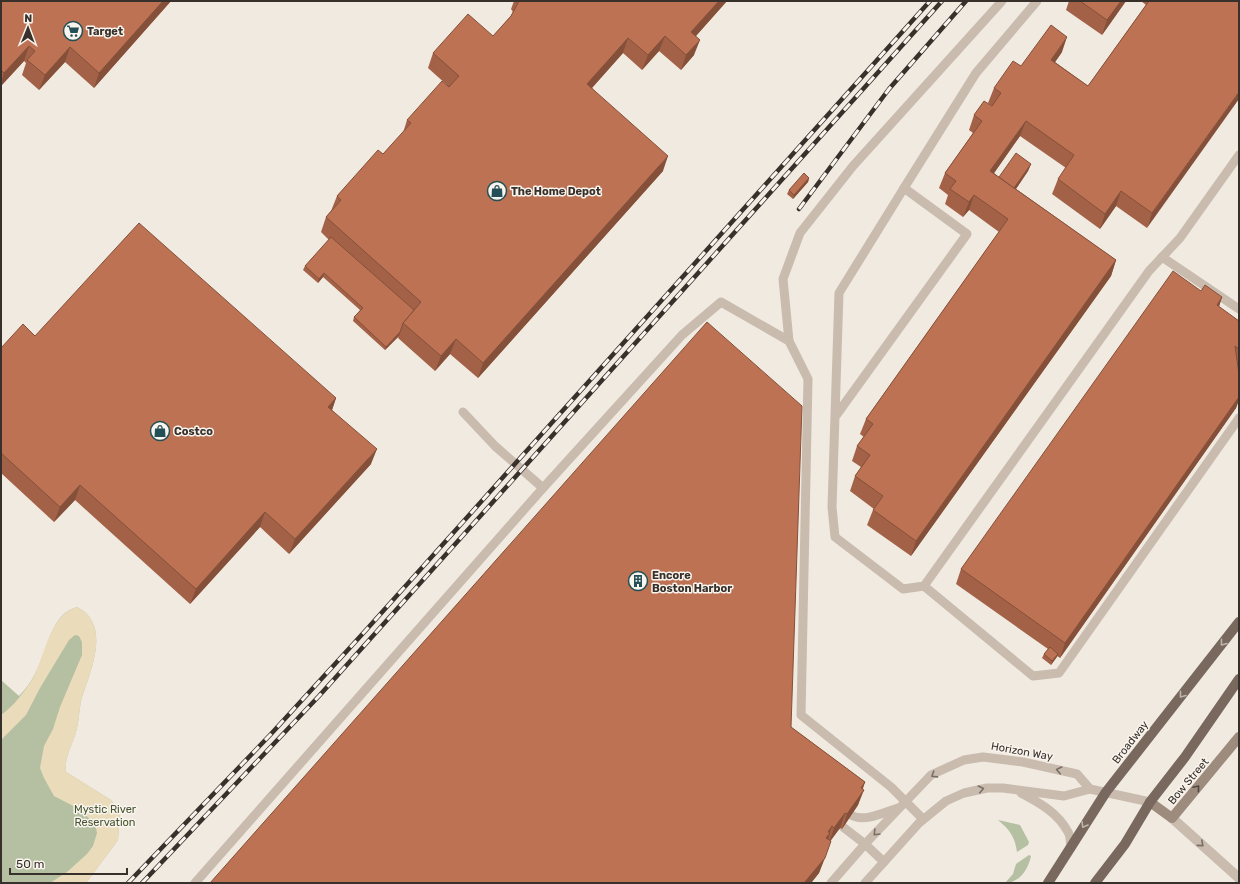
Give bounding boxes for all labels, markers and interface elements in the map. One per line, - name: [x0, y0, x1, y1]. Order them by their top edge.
- north arrow: [8, 8, 48, 48]
- text: N: [24, 12, 32, 25]
- supermarket icon: Target: [62, 20, 84, 42]
- place label: Target: [87, 25, 123, 38]
- shop icon: The Home Depot: [486, 180, 508, 202]
- place label: The Home Depot: [511, 185, 601, 198]
- shop icon: Costco: [149, 420, 171, 442]
- place label: Costco: [174, 425, 213, 438]
- place label: Encore Boston Harbor: [652, 569, 732, 595]
- building icon: Encore Boston Harbor: [627, 570, 649, 592]
- one-way arrow: [1220, 639, 1227, 646]
- one-way arrow: [1180, 691, 1187, 698]
- street label: Broadway: [1110, 718, 1151, 766]
- street label: Horizon Way: [990, 740, 1054, 763]
- street label: Bow Street: [1165, 755, 1212, 807]
- one-way arrow: [1056, 766, 1062, 774]
- one-way arrow: [931, 770, 938, 777]
- one-way arrow: [978, 786, 985, 794]
- one-way arrow: [1192, 786, 1199, 793]
- park label: Mystic River Reservation: [74, 803, 137, 829]
- one-way arrow: [1082, 821, 1089, 828]
- one-way arrow: [873, 828, 881, 836]
- one-way arrow: [1196, 840, 1204, 847]
- scale bar: [10, 850, 127, 876]
- text: 50 m: [16, 857, 44, 871]

